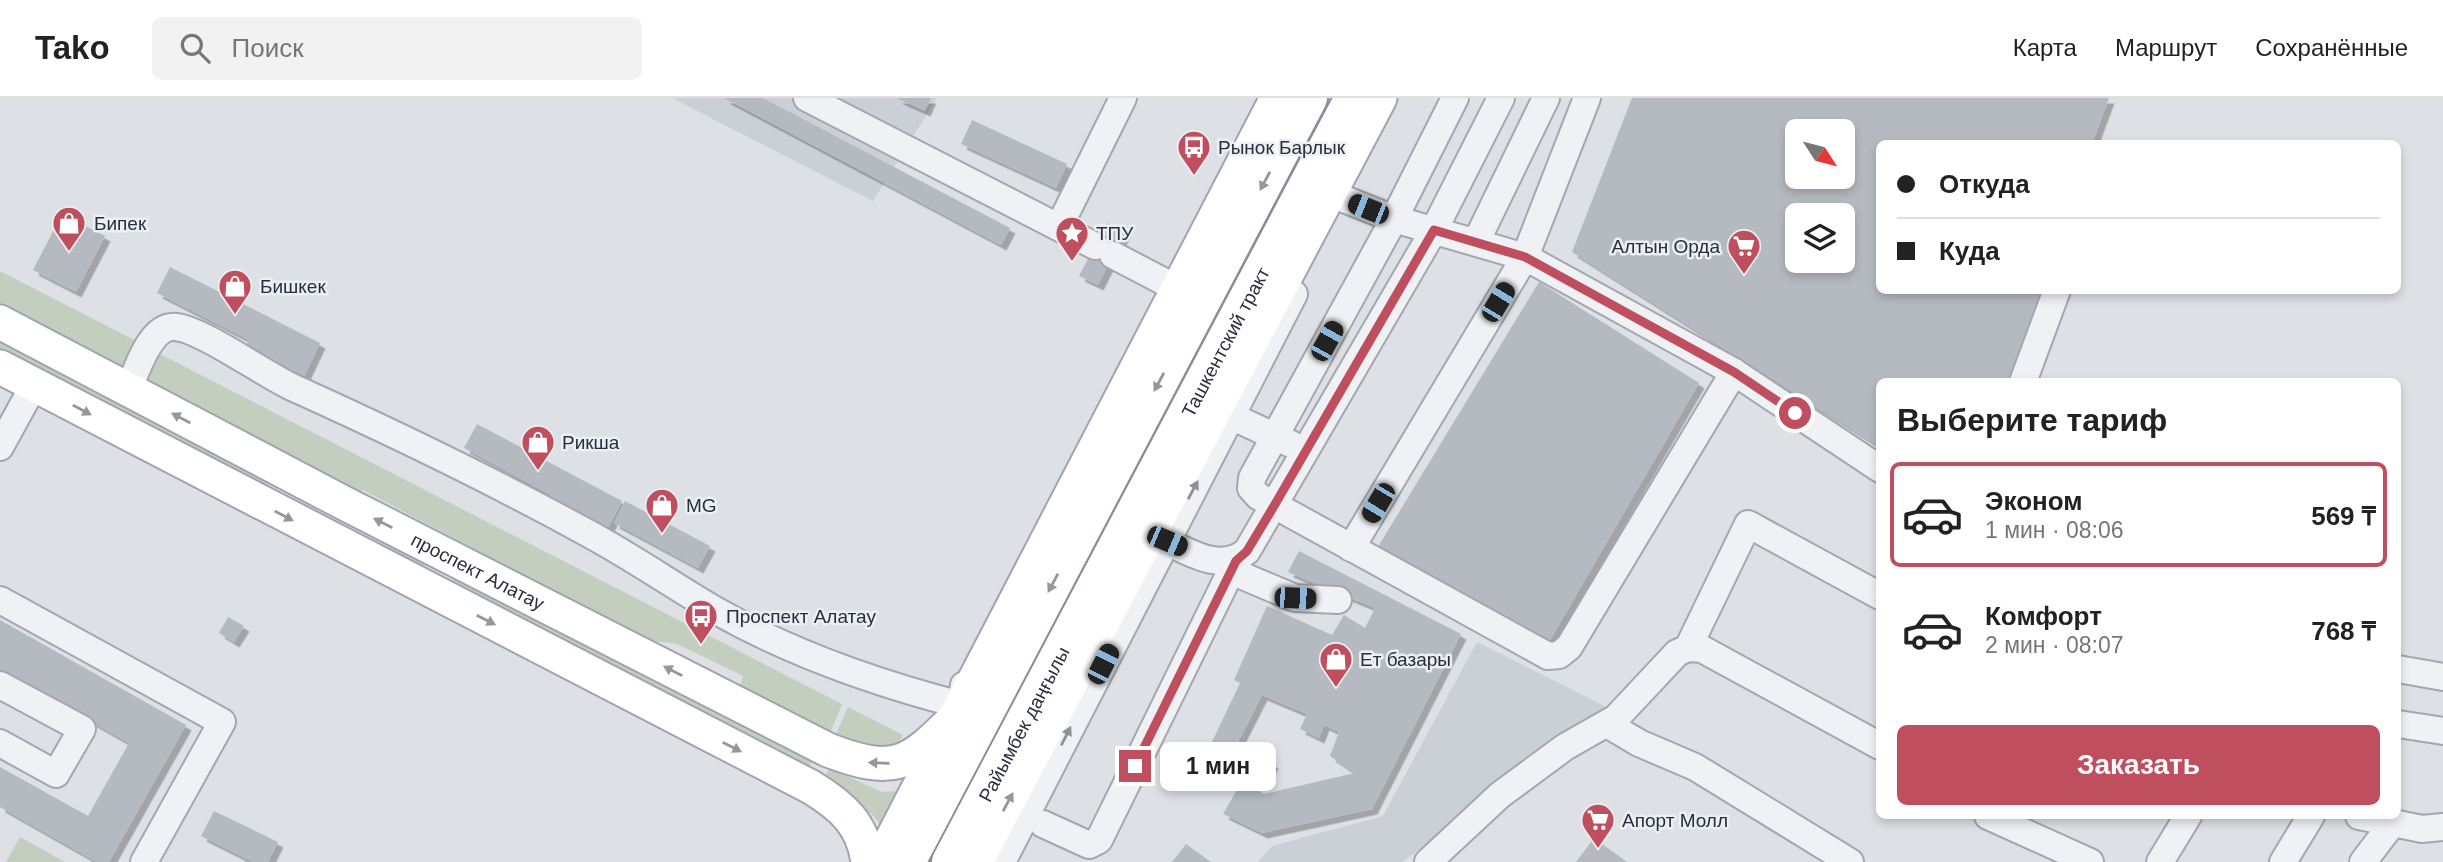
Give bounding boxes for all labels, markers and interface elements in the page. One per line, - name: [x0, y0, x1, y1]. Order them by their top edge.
- search box: [152, 17, 642, 80]
- text: Tako: [35, 29, 110, 66]
- icon: search: [176, 29, 214, 67]
- text: Поиск: [232, 33, 304, 63]
- text: Карта: [2013, 34, 2077, 61]
- text: Маршрут: [2115, 34, 2217, 61]
- text: Сохранённые: [2255, 34, 2408, 61]
- north arrow: [1785, 119, 1855, 189]
- map controls: [1785, 119, 1855, 273]
- bus stop icon: Рынок Барлык: [1175, 128, 1213, 177]
- place label: Рынок Барлык: [1218, 137, 1346, 158]
- text: Откуда: [1939, 169, 2030, 199]
- one-way arrow: [1260, 171, 1272, 191]
- car: [1345, 191, 1392, 227]
- button: layers: [1785, 203, 1855, 273]
- shop icon: Бипек: [50, 204, 88, 253]
- place label: Бипек: [94, 213, 147, 234]
- place icon: ТПУ: [1053, 214, 1091, 263]
- place label: ТПУ: [1096, 223, 1134, 244]
- supermarket icon: Алтын Орда: [1725, 227, 1763, 276]
- place label: Алтын Орда: [1612, 236, 1720, 257]
- text: Куда: [1939, 236, 2000, 266]
- street label: Ташкентский тракт: [1177, 263, 1274, 420]
- shop icon: Бишкек: [216, 267, 254, 316]
- place label: Бишкек: [260, 276, 326, 297]
- car: [1479, 279, 1518, 325]
- car: [1308, 318, 1347, 364]
- one-way arrow: [1154, 372, 1165, 392]
- route start: [1779, 397, 1811, 429]
- text: Выберите тариф: [1897, 402, 2167, 438]
- one-way arrow: [72, 405, 92, 416]
- one-way arrow: [171, 413, 191, 424]
- shop icon: Рикша: [519, 423, 557, 472]
- place label: Рикша: [562, 432, 620, 453]
- one-way arrow: [1188, 480, 1199, 500]
- car: [1359, 480, 1398, 526]
- icon: car: [1901, 483, 1964, 546]
- shop icon: MG: [643, 486, 681, 535]
- text: Эконом: [1985, 486, 2083, 516]
- place label: MG: [686, 495, 717, 516]
- text: 569 ₸: [2311, 501, 2376, 531]
- one-way arrow: [274, 510, 294, 521]
- one-way arrow: [373, 517, 393, 529]
- text: 1 мин · 08:06: [1985, 517, 2124, 543]
- car: [1144, 523, 1191, 559]
- street label: проспект Алатау: [408, 529, 548, 614]
- one-way arrow: [1047, 573, 1059, 593]
- car: [1274, 587, 1317, 609]
- bus stop icon: Проспект Алатау: [682, 597, 720, 646]
- icon: car: [1901, 598, 1964, 661]
- text: Комфорт: [1985, 601, 2102, 631]
- place label: Проспект Алатау: [726, 606, 876, 627]
- one-way arrow: [476, 615, 496, 626]
- text: 768 ₸: [2311, 616, 2376, 646]
- text: 2 мин · 08:07: [1985, 632, 2124, 658]
- shop icon: Ет базары: [1317, 640, 1355, 689]
- car: [1085, 641, 1122, 687]
- street label: Райымбек даңғылы: [974, 643, 1073, 805]
- place label: Ет базары: [1360, 649, 1451, 670]
- one-way arrow: [663, 666, 683, 677]
- button: Заказать: [1897, 725, 2380, 805]
- one-way arrow: [1061, 726, 1072, 746]
- one-way arrow: [722, 741, 742, 752]
- callout: 1 мин: [1160, 742, 1275, 790]
- route end: [1119, 750, 1151, 782]
- text: 1 мин: [1186, 753, 1250, 779]
- one-way arrow: [868, 758, 890, 769]
- one-way arrow: [1002, 792, 1014, 811]
- supermarket icon: Апорт Молл: [1579, 801, 1617, 850]
- place label: Апорт Молл: [1622, 810, 1728, 831]

